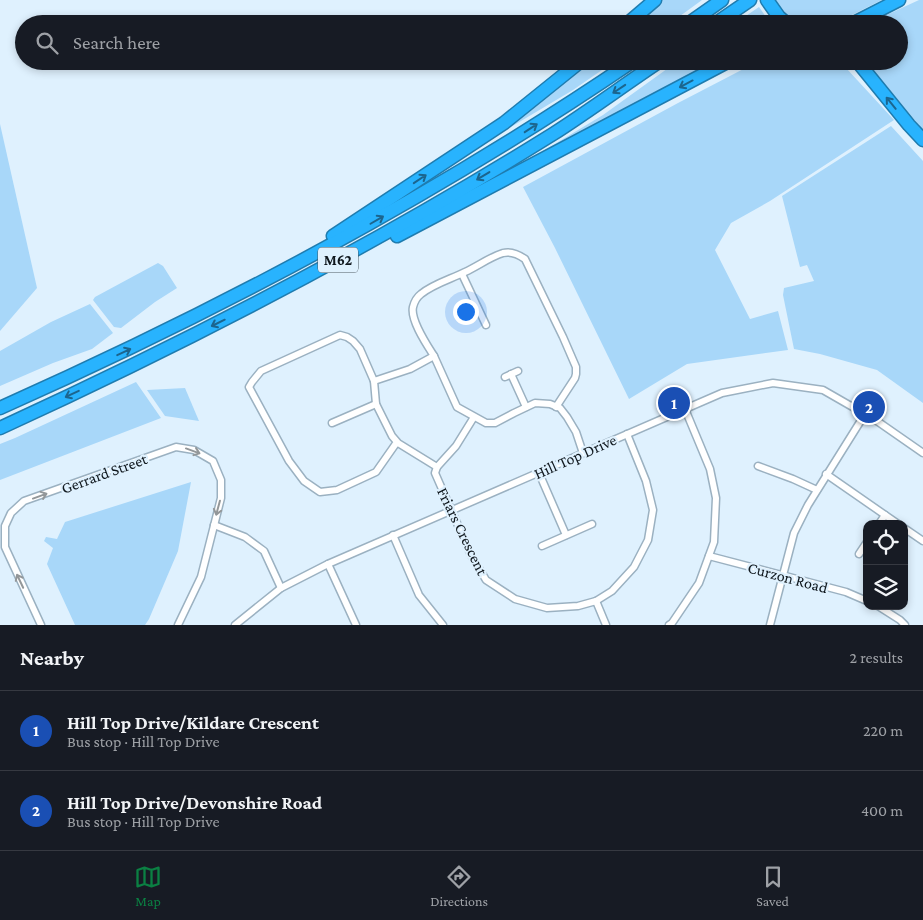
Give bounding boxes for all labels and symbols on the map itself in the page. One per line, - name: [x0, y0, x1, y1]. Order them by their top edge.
- one-way arrow: [679, 80, 694, 89]
- one-way arrow: [613, 84, 627, 94]
- one-way arrow: [886, 97, 897, 110]
- one-way arrow: [524, 122, 538, 132]
- one-way arrow: [476, 172, 490, 182]
- one-way arrow: [412, 174, 426, 184]
- one-way arrow: [369, 215, 384, 225]
- road number: M62: [318, 248, 358, 272]
- your location: [453, 299, 479, 325]
- one-way arrow: [211, 319, 226, 328]
- one-way arrow: [116, 346, 131, 356]
- pin: 1: [658, 384, 690, 422]
- pin: 2: [853, 388, 885, 426]
- one-way arrow: [65, 390, 80, 400]
- street label: Hill Top Drive: [531, 431, 619, 483]
- one-way arrow: [185, 447, 200, 456]
- street label: Gerrard Street: [59, 450, 150, 497]
- street label: Friars Crescent: [434, 485, 491, 579]
- one-way arrow: [31, 491, 47, 500]
- one-way arrow: [213, 500, 223, 516]
- street label: Curzon Road: [746, 559, 830, 596]
- one-way arrow: [15, 574, 25, 589]

